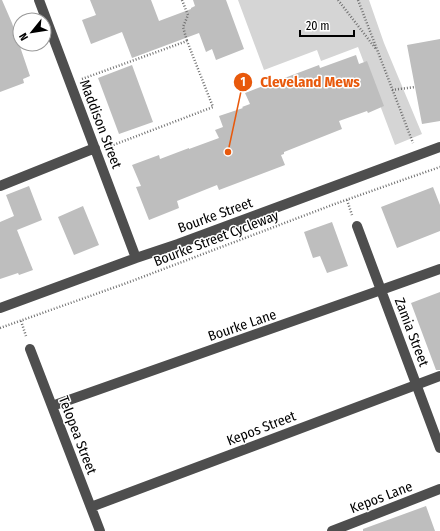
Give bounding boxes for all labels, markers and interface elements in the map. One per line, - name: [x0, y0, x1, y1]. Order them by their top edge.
- north arrow: [12, 12, 52, 52]
- scale bar: [300, 12, 354, 38]
- text: 20 m: [306, 19, 330, 33]
- text: N: [16, 31, 31, 43]
- callout: Cleveland Mews: [233, 68, 368, 95]
- text: Cleveland Mews: [260, 73, 360, 91]
- text: 1: [240, 75, 246, 89]
- street label: Maddison Street: [76, 77, 125, 171]
- street label: Bourke Street: [175, 194, 255, 237]
- street label: Bourke Street Cycleway: [151, 207, 282, 270]
- street label: Zamia Street: [391, 295, 433, 369]
- street label: Bourke Lane: [206, 306, 279, 345]
- street label: Telopea Street: [55, 394, 100, 477]
- street label: Kepos Street: [224, 407, 299, 449]
- street label: Kepos Lane: [348, 478, 415, 517]

